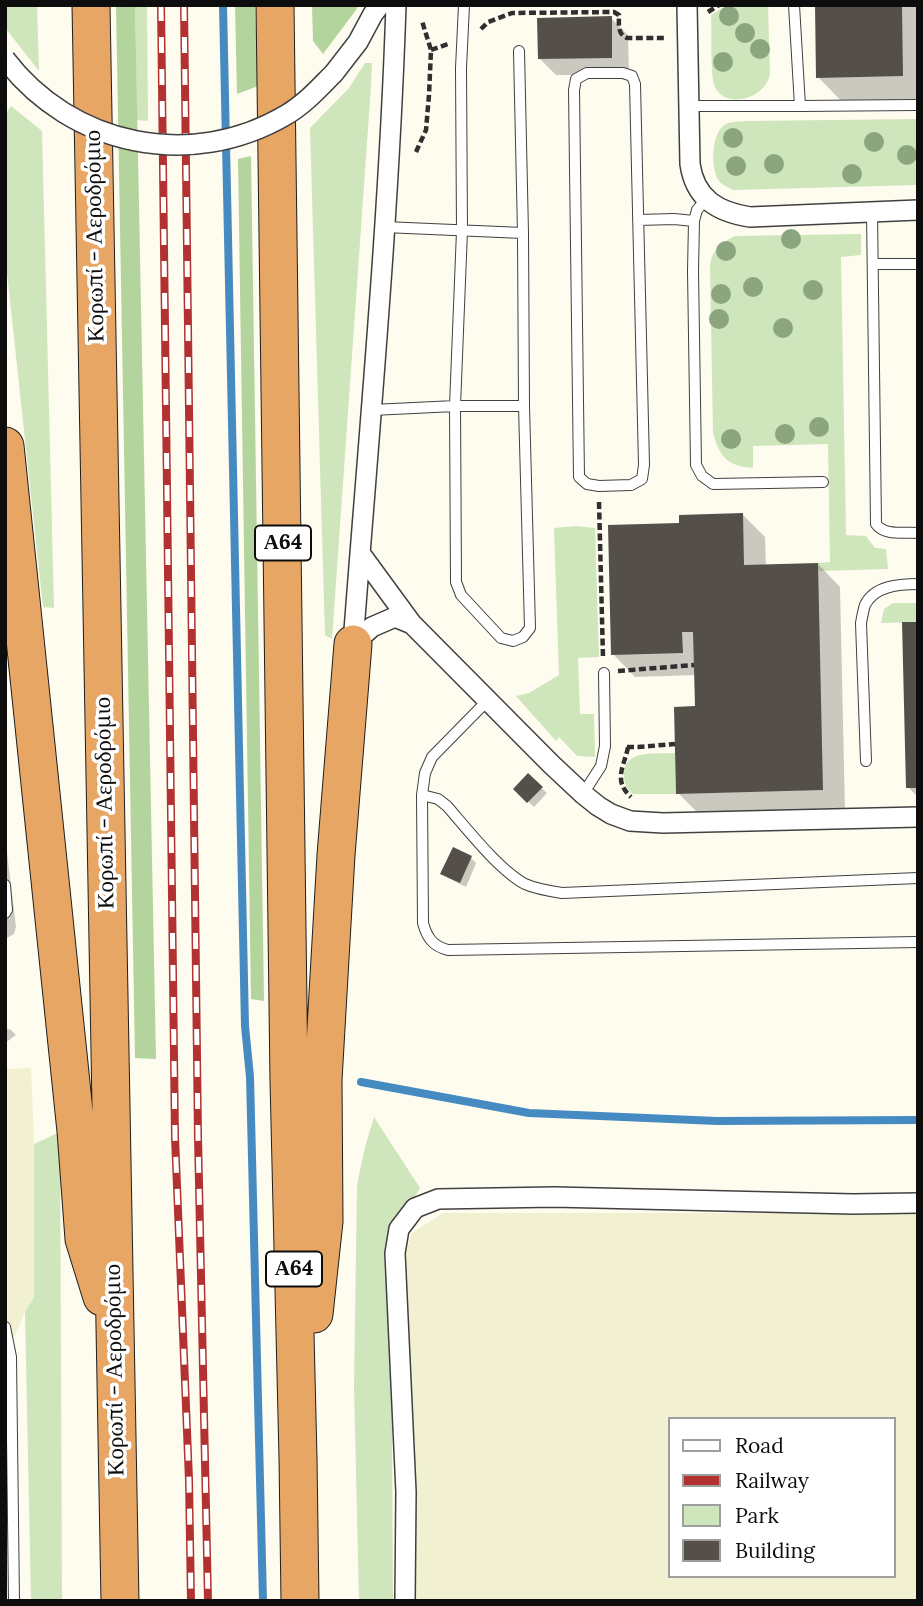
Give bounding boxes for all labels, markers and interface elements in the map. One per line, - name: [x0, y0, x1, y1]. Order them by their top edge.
- street label: Κορωπί - Αεροδρόμιο: [79, 130, 111, 342]
- road number: Α64: [255, 526, 311, 560]
- street label: Κορωπί - Αεροδρόμιο: [89, 697, 121, 909]
- road number: Α64: [266, 1252, 322, 1286]
- street label: Κορωπί - Αεροδρόμιο: [99, 1264, 131, 1476]
- legend: [668, 1417, 895, 1578]
- text: Road: [735, 1432, 784, 1459]
- text: Railway: [735, 1467, 809, 1494]
- text: Park: [735, 1502, 779, 1529]
- text: Building: [735, 1537, 815, 1564]

